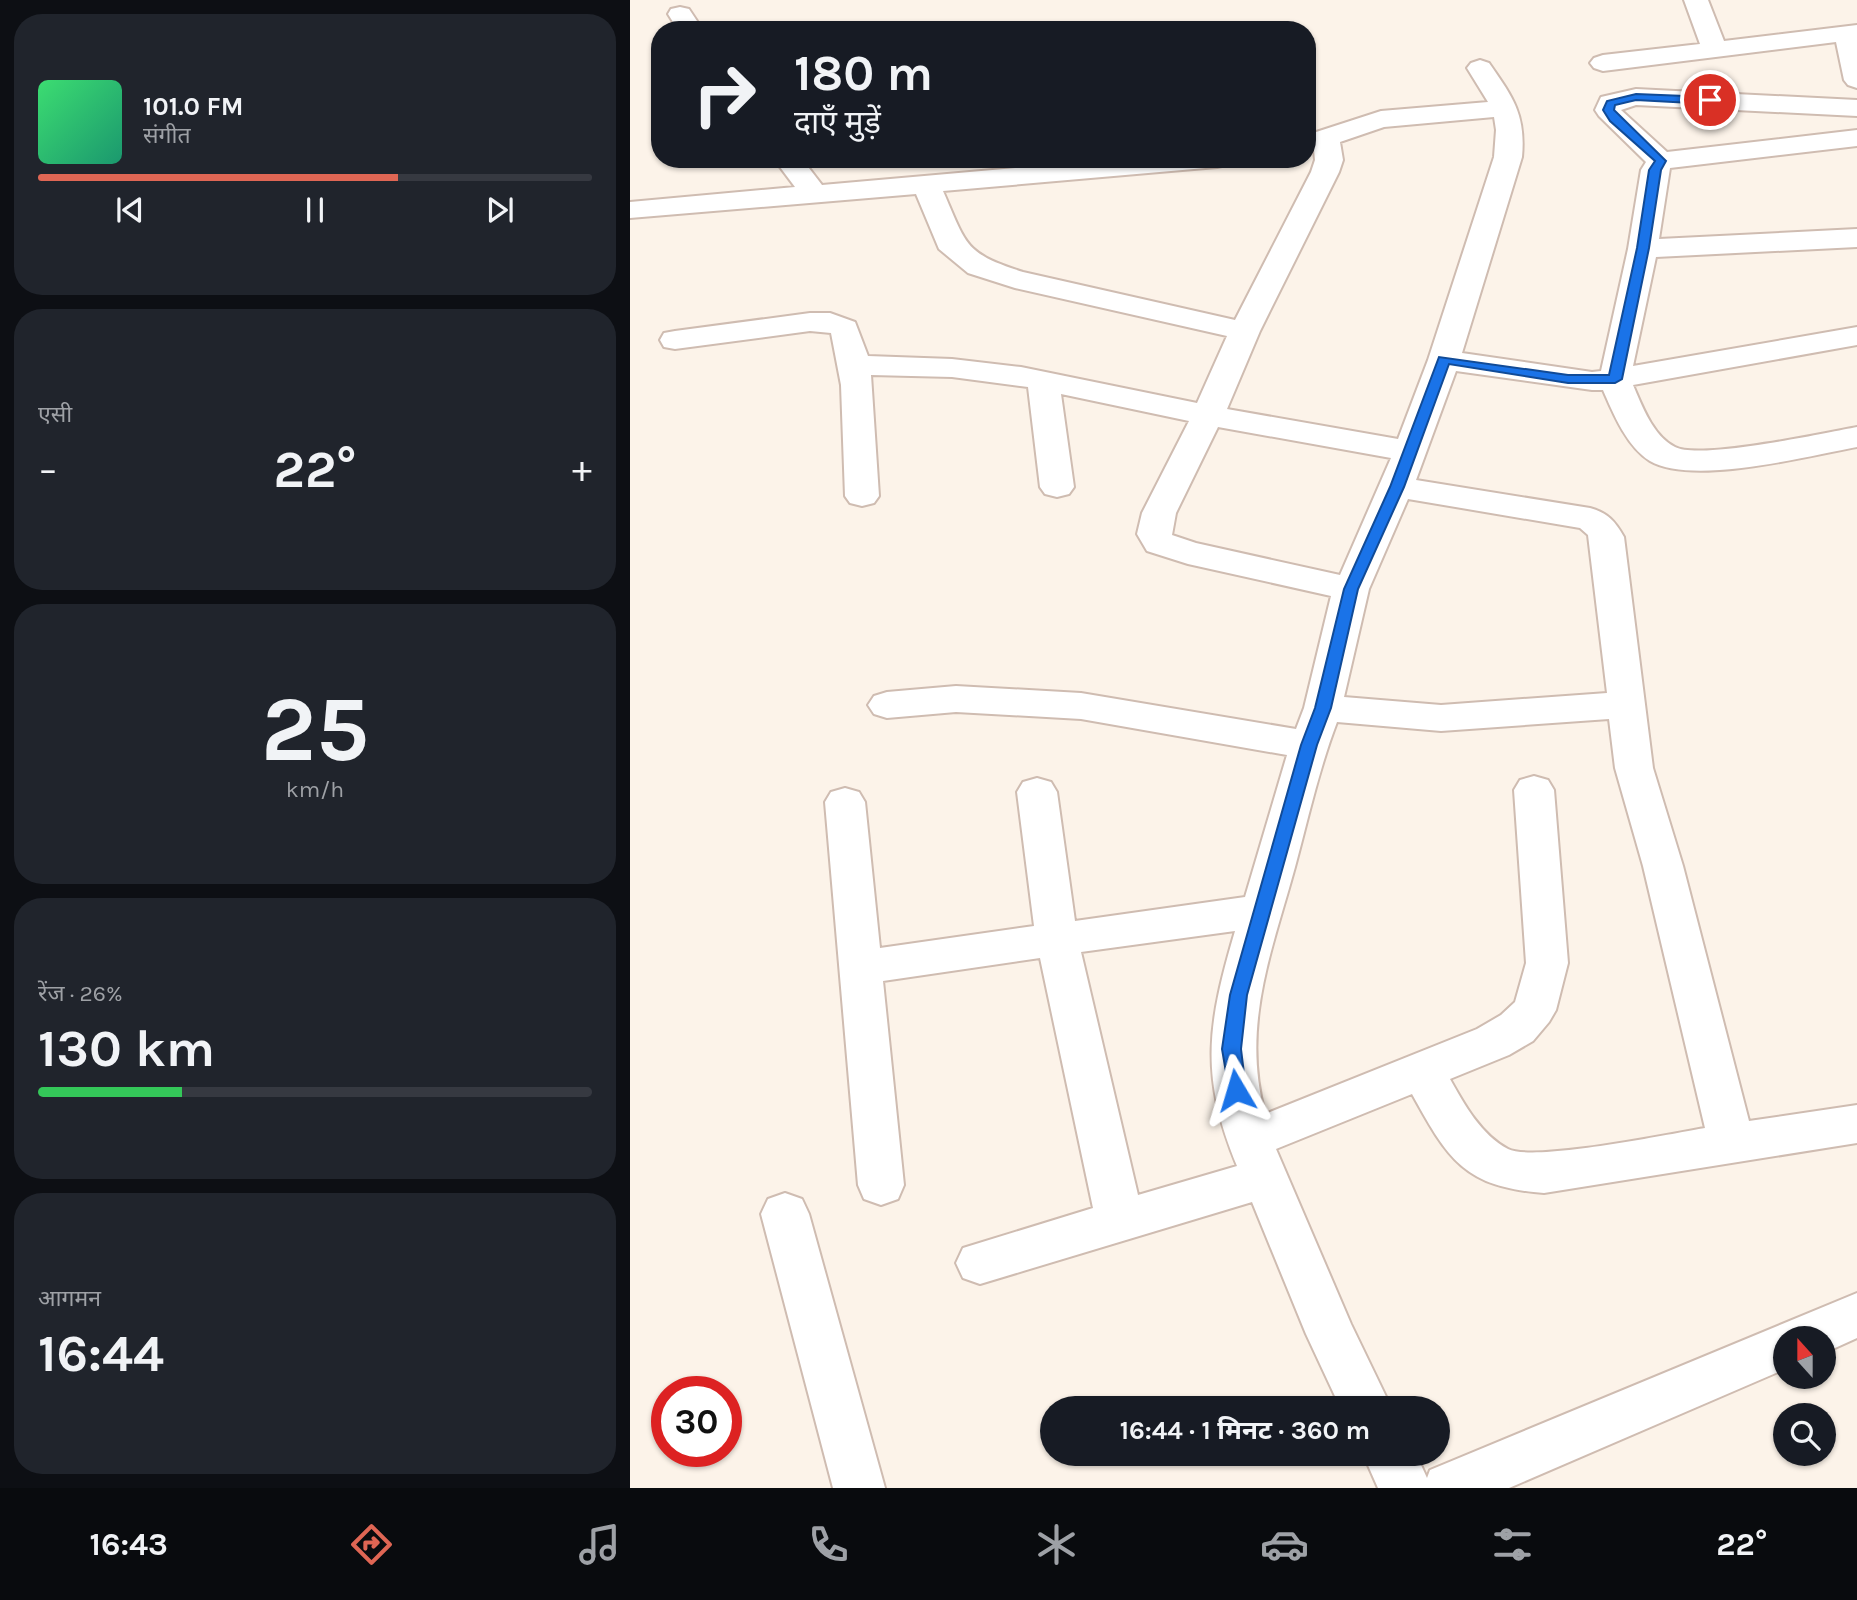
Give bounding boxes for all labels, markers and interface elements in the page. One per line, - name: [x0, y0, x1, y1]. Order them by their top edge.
- text: 180 m: [794, 45, 933, 102]
- icon: right: [679, 49, 770, 140]
- pin: [1680, 70, 1740, 130]
- icon: arrive: [1691, 81, 1729, 119]
- text: 101.0 FM: [143, 91, 244, 122]
- text: दाएँ मुड़ें: [794, 104, 881, 141]
- text: संगीत: [143, 122, 191, 149]
- icon: previous: [111, 191, 149, 229]
- icon: pause: [296, 191, 334, 229]
- icon: next: [481, 191, 519, 229]
- text: एसी: [38, 401, 72, 428]
- text: 22°: [273, 439, 357, 500]
- text: −: [38, 447, 58, 492]
- text: +: [572, 447, 592, 492]
- text: 25: [261, 677, 369, 783]
- text: km/h: [286, 776, 344, 803]
- text: रेंज · 26%: [38, 980, 123, 1007]
- text: 130 km: [38, 1018, 215, 1079]
- position arrow: [1199, 1053, 1273, 1127]
- text: आगमन: [38, 1285, 101, 1312]
- text: 16:44: [38, 1323, 164, 1384]
- north arrow: [1773, 1326, 1836, 1390]
- map controls: [1773, 1326, 1836, 1466]
- speed limit sign: 30: [651, 1376, 742, 1467]
- button: search: [1773, 1403, 1836, 1466]
- text: 16:44 · 1 मिनट · 360 m: [1120, 1415, 1370, 1446]
- icon: directions: [347, 1520, 396, 1569]
- icon: music: [575, 1520, 624, 1569]
- icon: phone: [804, 1520, 853, 1569]
- icon: climate: [1032, 1520, 1081, 1569]
- icon: car: [1260, 1520, 1309, 1569]
- icon: filters: [1488, 1520, 1537, 1569]
- text: 16:43: [90, 1526, 168, 1563]
- text: 22°: [1716, 1526, 1767, 1563]

